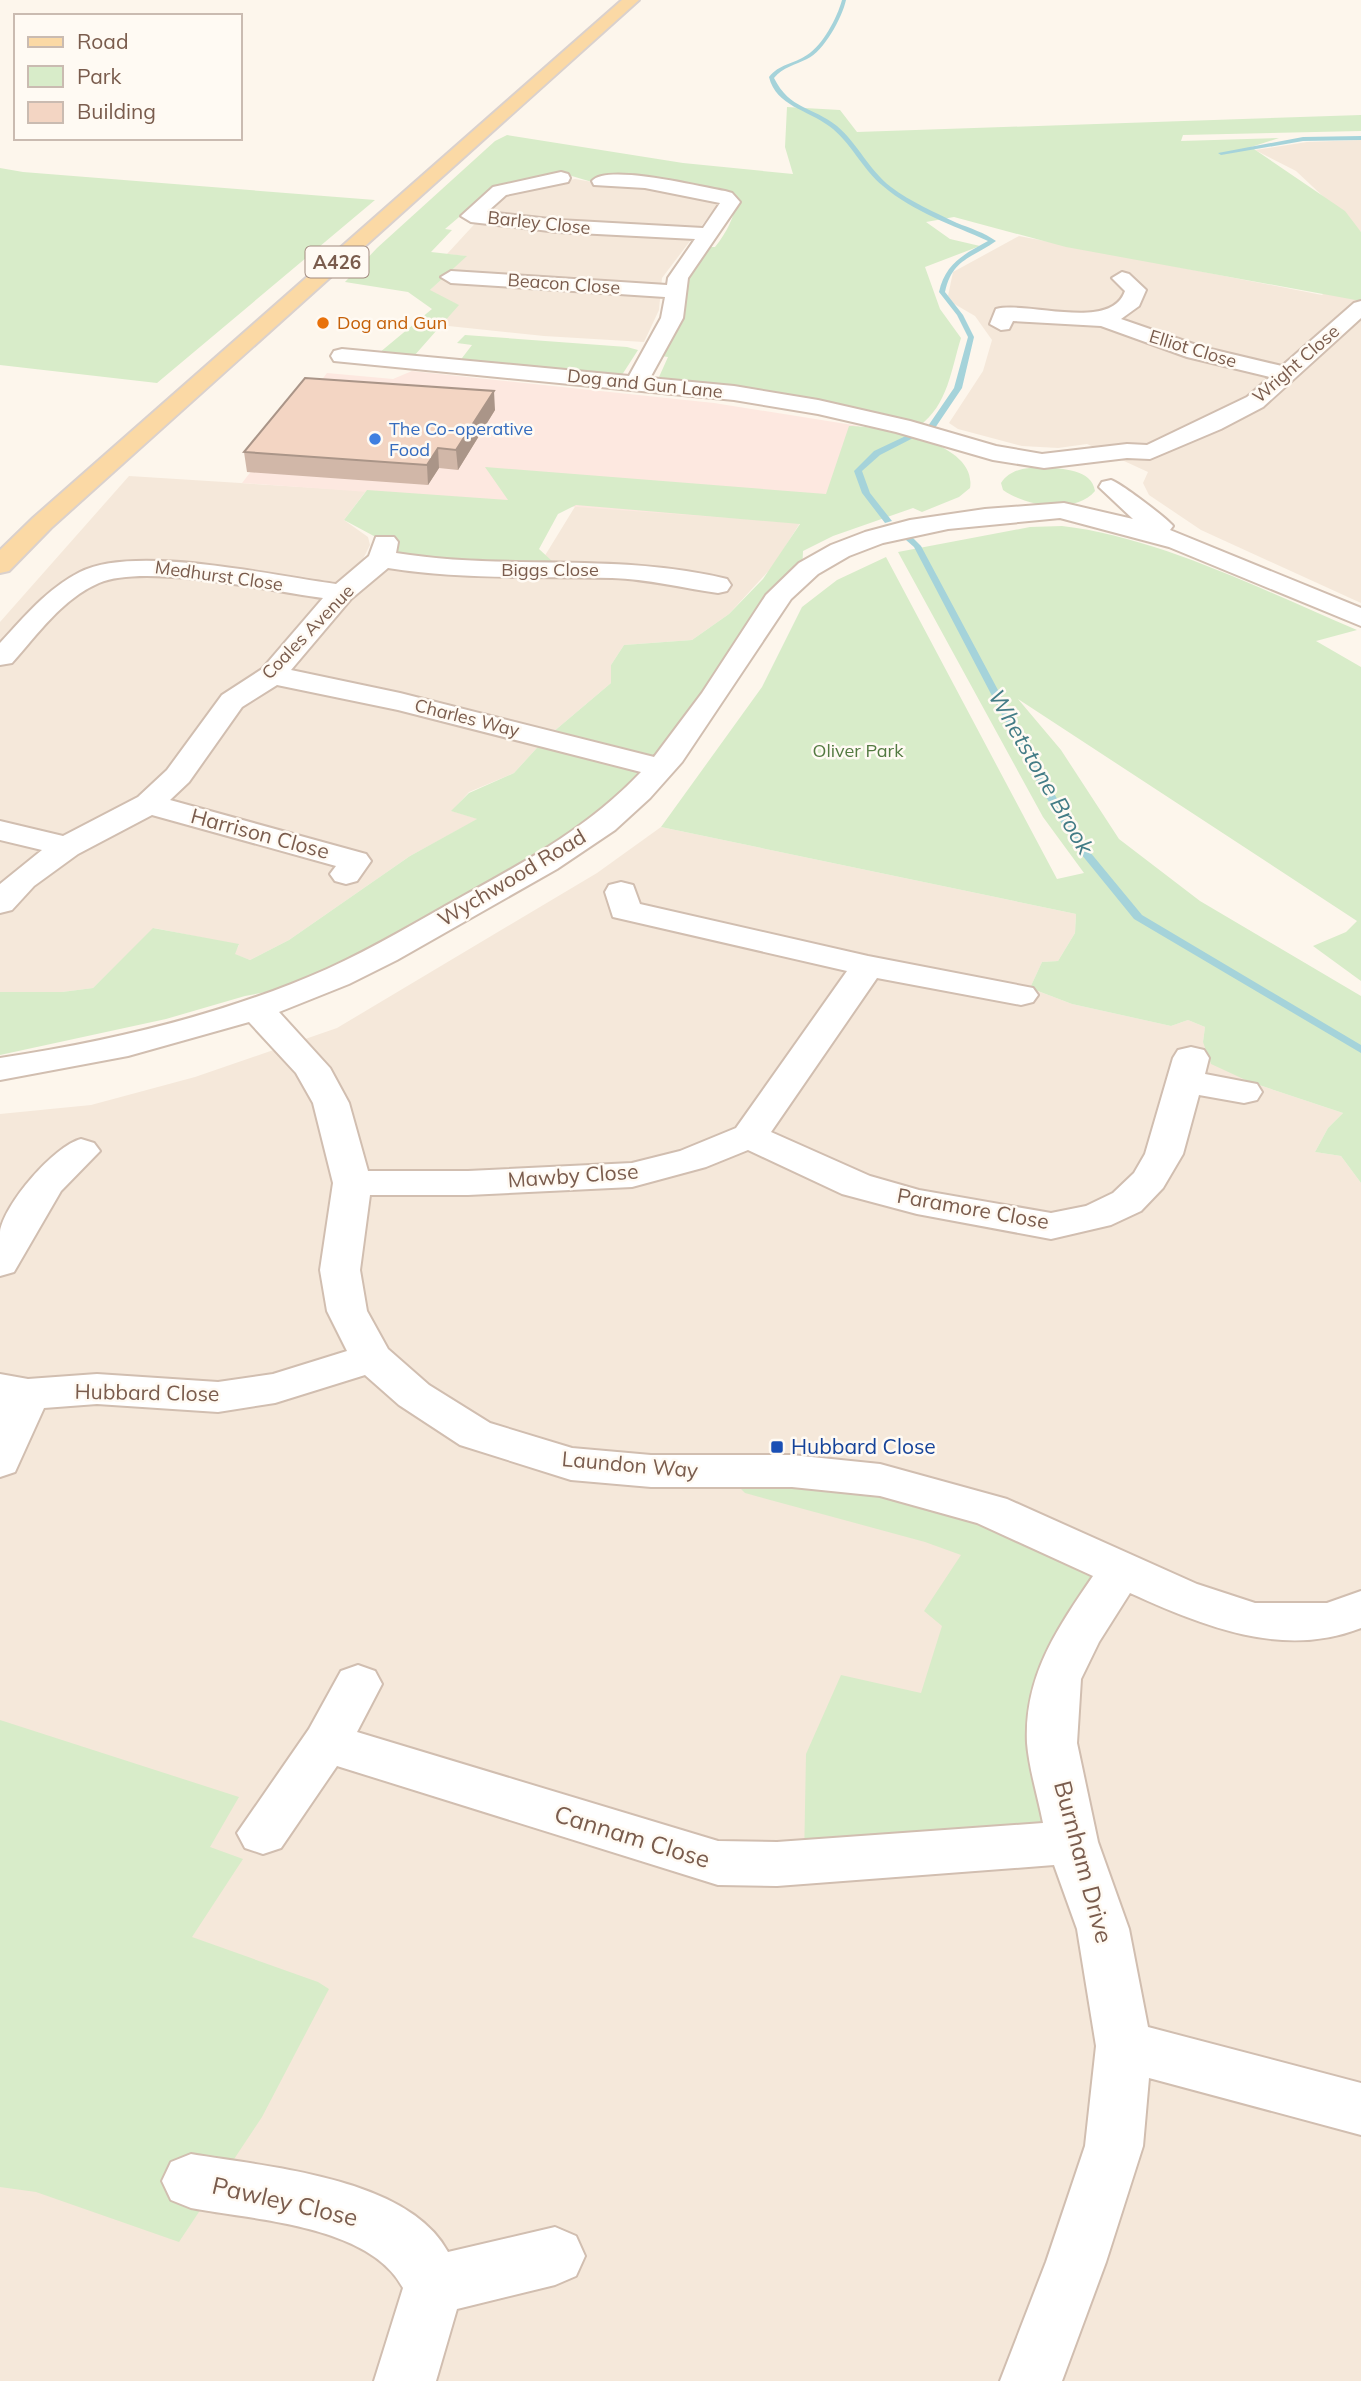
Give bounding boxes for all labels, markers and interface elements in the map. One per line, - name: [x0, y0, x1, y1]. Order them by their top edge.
- legend: [14, 14, 242, 140]
- text: Road: [77, 28, 128, 54]
- text: Park: [77, 63, 121, 89]
- text: Building: [77, 98, 156, 124]
- street label: Barley Close: [486, 206, 592, 239]
- road number: A426: [306, 246, 368, 278]
- street label: Beacon Close: [507, 268, 621, 299]
- place label: Dog and Gun: [337, 311, 447, 334]
- marker: Dog and Gun: [315, 315, 331, 331]
- street label: Wright Close: [1247, 320, 1344, 408]
- street label: Elliot Close: [1147, 324, 1240, 373]
- street label: Dog and Gun Lane: [566, 364, 724, 403]
- place label: The Co-operative Food: [389, 417, 533, 461]
- marker: The Co-operative Food: [367, 431, 383, 447]
- street label: Medhurst Close: [154, 555, 284, 596]
- street label: Biggs Close: [501, 558, 599, 581]
- street label: Coales Avenue: [257, 579, 359, 684]
- water label: Whetstone Brook: [982, 684, 1101, 860]
- street label: Charles Way: [412, 693, 522, 742]
- park label: Oliver Park: [813, 739, 904, 762]
- street label: Harrison Close: [188, 802, 332, 864]
- street label: Wychwood Road: [433, 823, 590, 932]
- street label: Mawby Close: [507, 1157, 639, 1193]
- street label: Paramore Close: [895, 1182, 1051, 1234]
- street label: Hubbard Close: [74, 1378, 220, 1406]
- place label: Hubbard Close: [791, 1433, 936, 1459]
- marker: Hubbard Close: [769, 1439, 785, 1455]
- street label: Laundon Way: [561, 1445, 699, 1483]
- street label: Burnham Drive: [1048, 1777, 1120, 1946]
- street label: Cannam Close: [551, 1798, 714, 1874]
- street label: Pawley Close: [209, 2170, 361, 2232]

